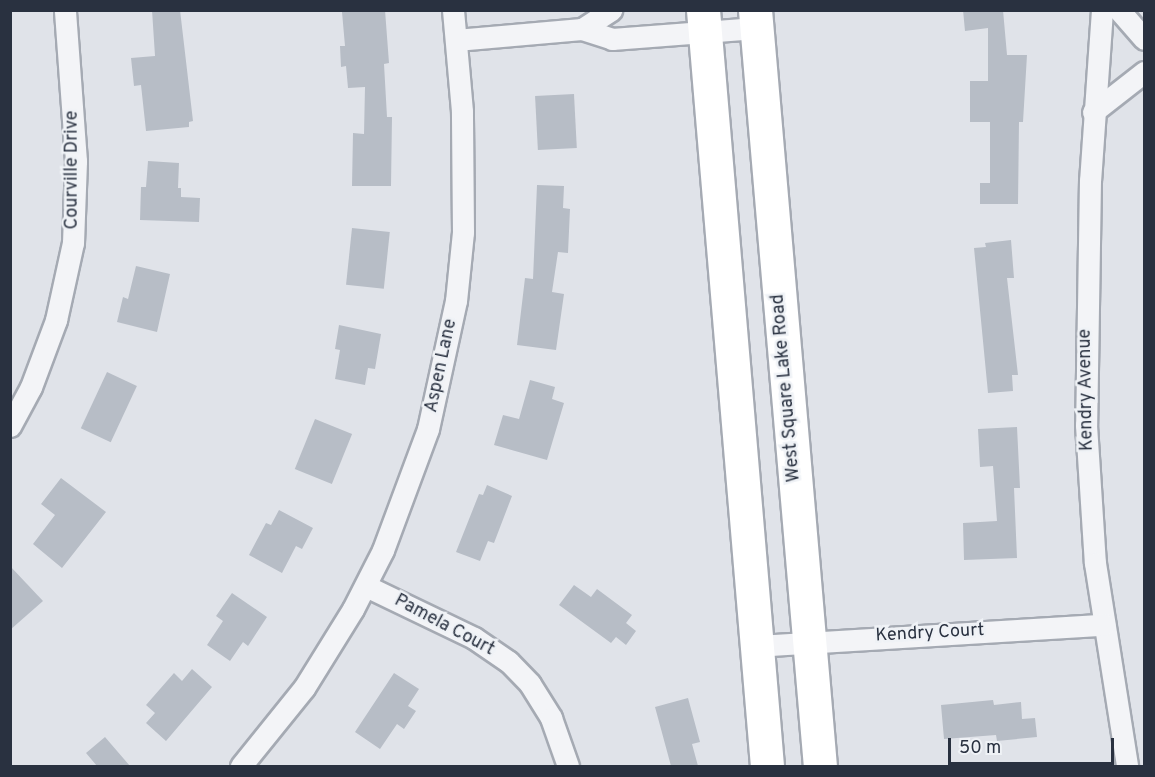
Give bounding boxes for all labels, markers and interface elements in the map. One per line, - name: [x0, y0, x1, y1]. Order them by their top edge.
- street label: Courville Drive: [62, 111, 84, 229]
- street label: West Square Lake Road: [768, 293, 806, 483]
- street label: Aspen Lane: [422, 317, 462, 415]
- street label: Kendry Avenue: [1075, 328, 1099, 452]
- street label: Pamela Court: [390, 591, 498, 661]
- street label: Kendry Court: [875, 620, 985, 648]
- scale bar: [951, 726, 1118, 764]
- text: 50 m: [959, 737, 1001, 760]

